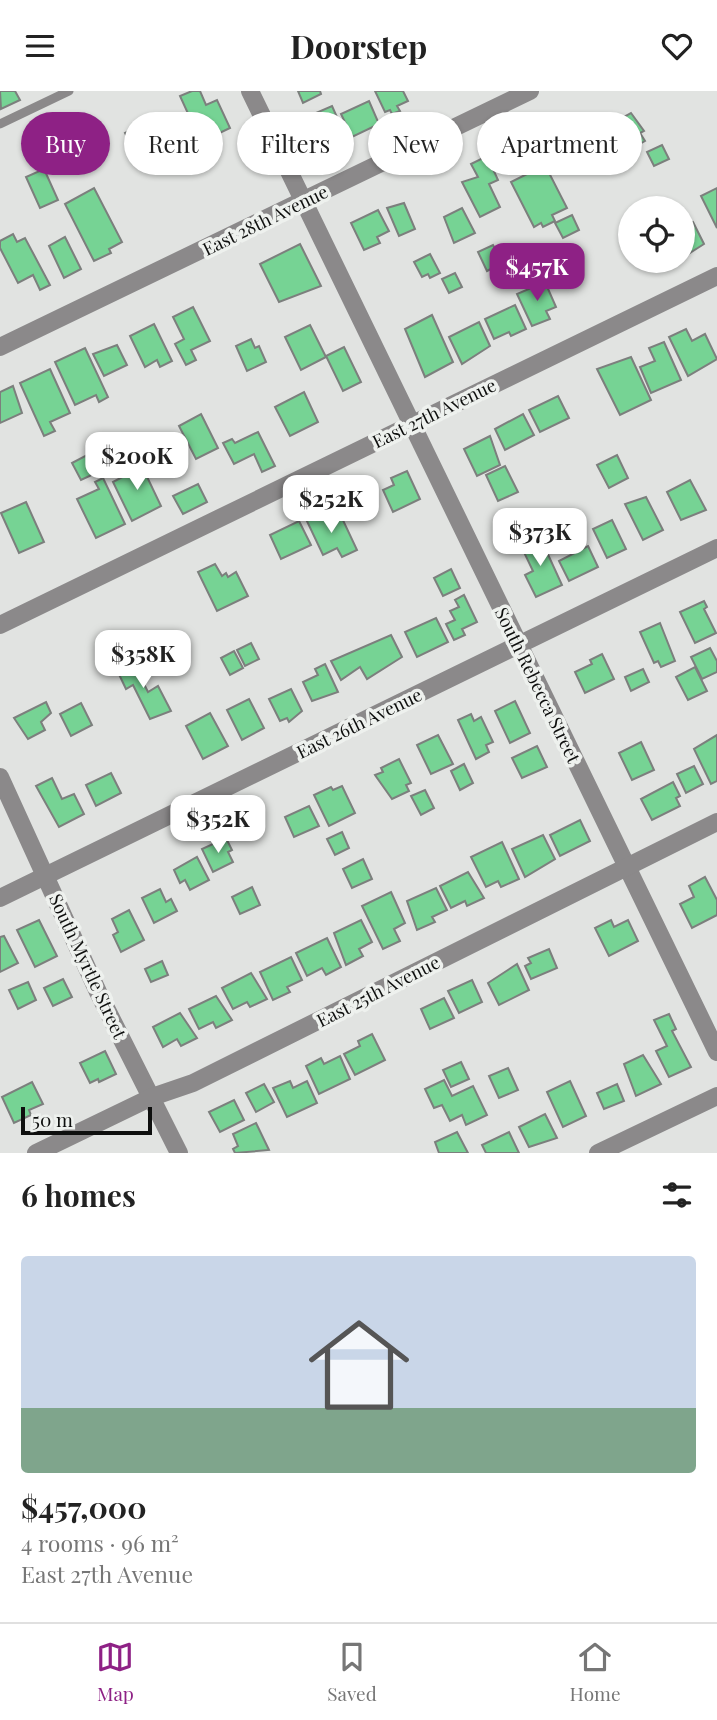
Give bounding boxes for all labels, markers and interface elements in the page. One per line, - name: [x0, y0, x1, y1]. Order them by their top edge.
- text: Doorstep: [290, 24, 427, 67]
- icon: menu: [21, 27, 59, 65]
- icon: heart: [658, 27, 696, 65]
- chip: Buy: [21, 112, 110, 175]
- chip: Rent: [124, 112, 223, 175]
- chip: Filters: [237, 112, 354, 175]
- chip: New: [368, 112, 463, 175]
- chip: Apartment: [477, 112, 642, 175]
- street label: East 28th Avenue: [198, 179, 332, 261]
- map controls: [618, 196, 695, 273]
- button: locate: [618, 196, 695, 273]
- pin: $457K: [488, 243, 586, 303]
- text: $457K: [506, 250, 568, 281]
- street label: East 27th Avenue: [368, 373, 500, 453]
- pin: $200K: [88, 433, 186, 492]
- text: $200K: [101, 439, 173, 470]
- pin: $252K: [282, 475, 380, 535]
- text: $252K: [299, 482, 363, 513]
- pin: $373K: [491, 509, 589, 568]
- text: $373K: [509, 515, 571, 546]
- street label: South Rebecca Street: [490, 603, 586, 767]
- pin: $358K: [94, 631, 192, 690]
- text: $358K: [111, 637, 175, 668]
- street label: East 26th Avenue: [292, 682, 426, 764]
- pin: $352K: [169, 795, 267, 855]
- text: $352K: [186, 802, 250, 833]
- street label: South Myrtle Street: [44, 890, 132, 1043]
- street label: East 25th Avenue: [312, 950, 444, 1032]
- scale bar: [21, 1104, 152, 1136]
- text: 50 m: [32, 1106, 73, 1132]
- text: 6 homes: [21, 1175, 136, 1215]
- icon: filters: [658, 1176, 696, 1214]
- icon: home: [296, 1302, 422, 1428]
- text: $457,000: [21, 1487, 147, 1527]
- text: 4 rooms · 96 m²: [21, 1527, 179, 1558]
- text: East 27th Avenue: [21, 1558, 193, 1589]
- tab: Map: [96, 1638, 134, 1706]
- tab: Saved: [327, 1638, 377, 1706]
- tab: Home: [570, 1638, 621, 1706]

